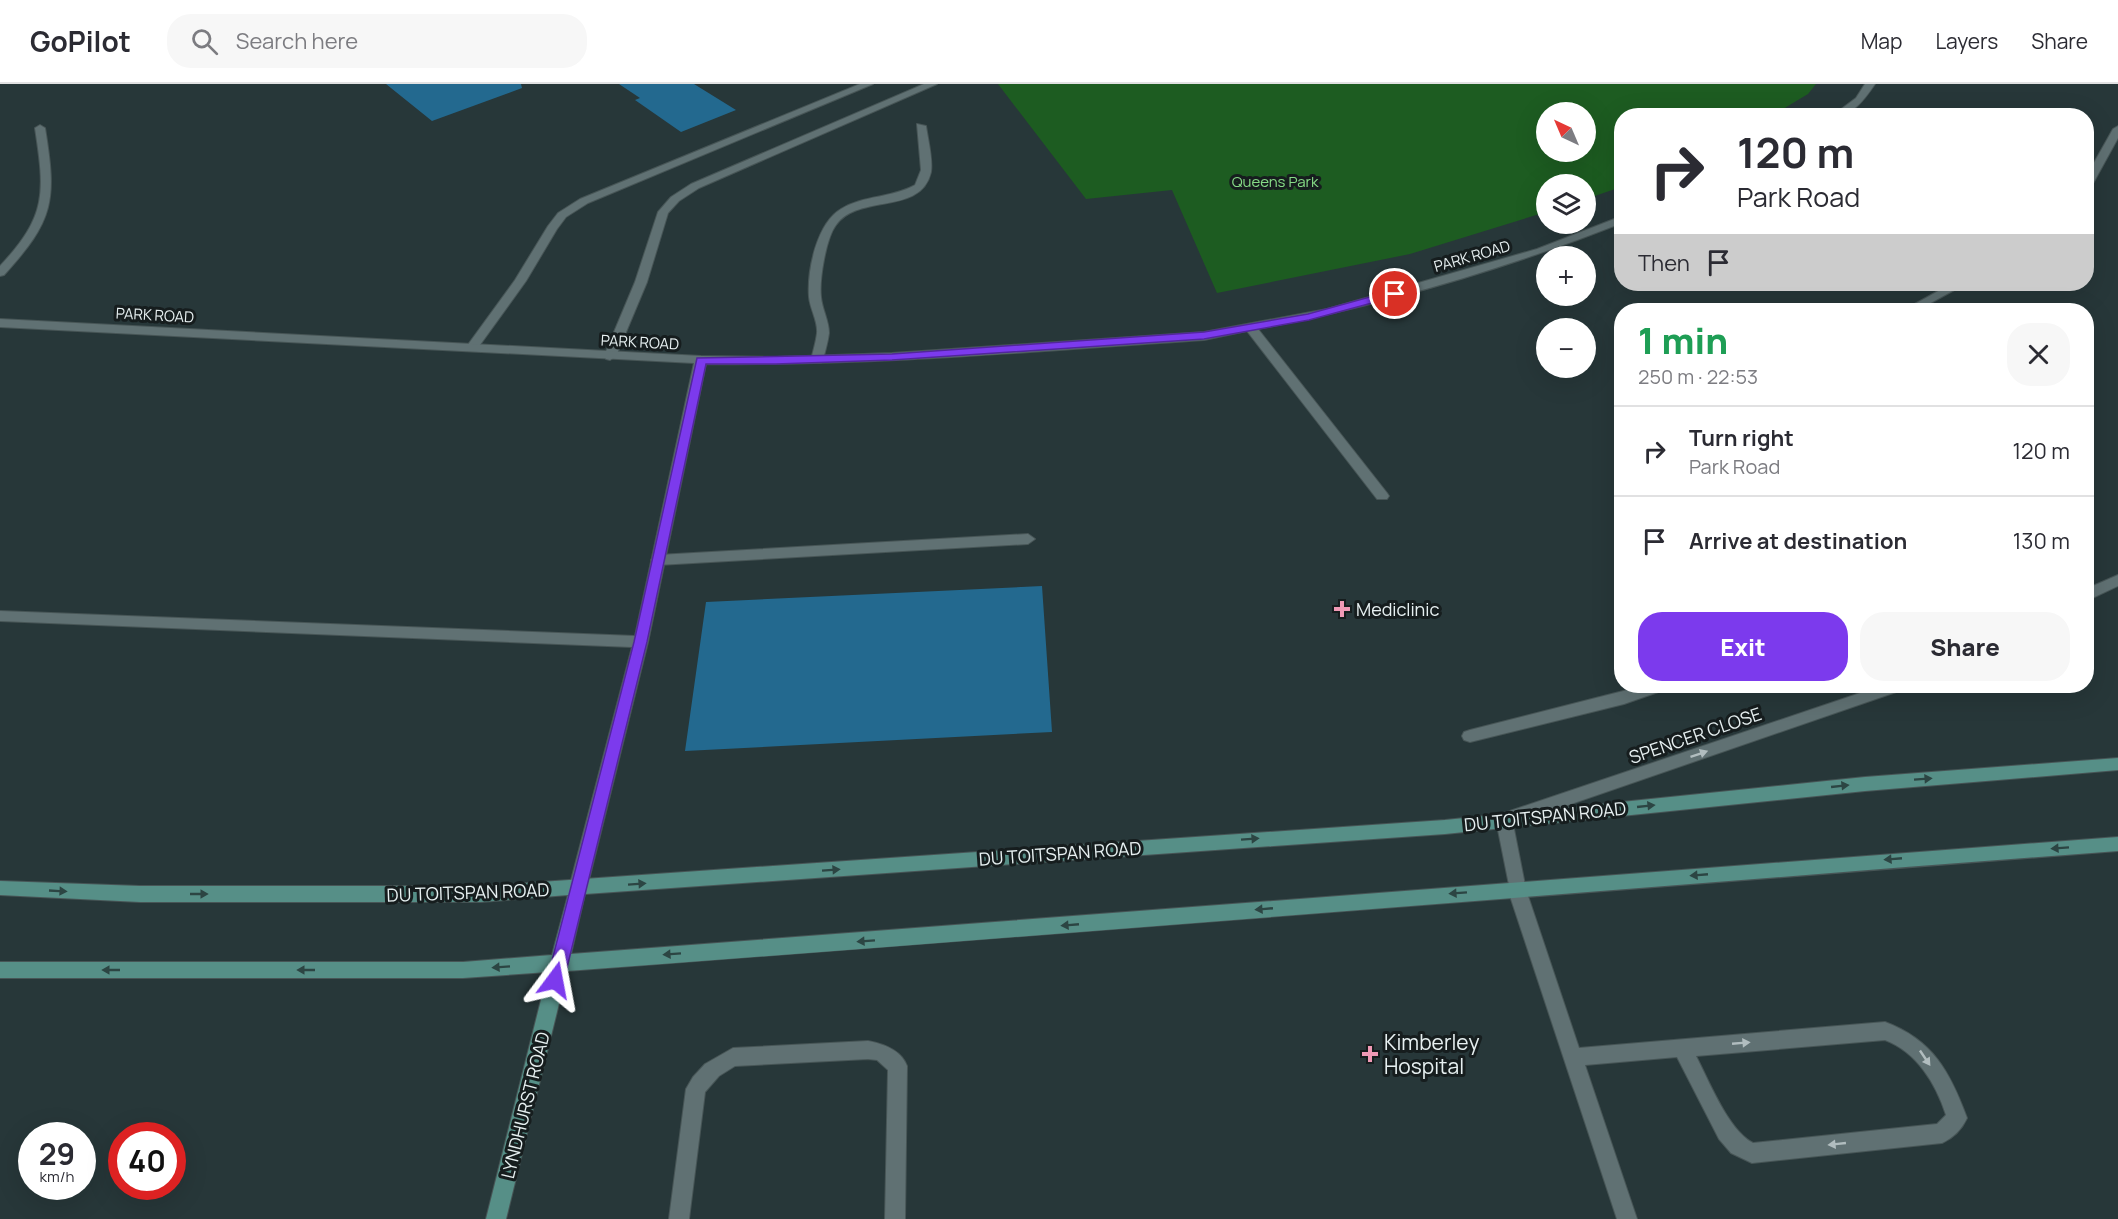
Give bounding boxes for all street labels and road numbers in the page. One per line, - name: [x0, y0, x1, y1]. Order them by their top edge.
- street label: PARK ROAD: [1431, 235, 1513, 277]
- street label: PARK ROAD: [115, 302, 195, 328]
- street label: PARK ROAD: [600, 329, 680, 355]
- street label: SPENCER CLOSE: [1626, 701, 1764, 769]
- street label: DU TOITSPAN ROAD: [1463, 796, 1627, 836]
- street label: DU TOITSPAN ROAD: [978, 835, 1142, 871]
- street label: DU TOITSPAN ROAD: [386, 877, 550, 907]
- street label: LYNDHURST ROAD: [495, 1029, 555, 1181]

